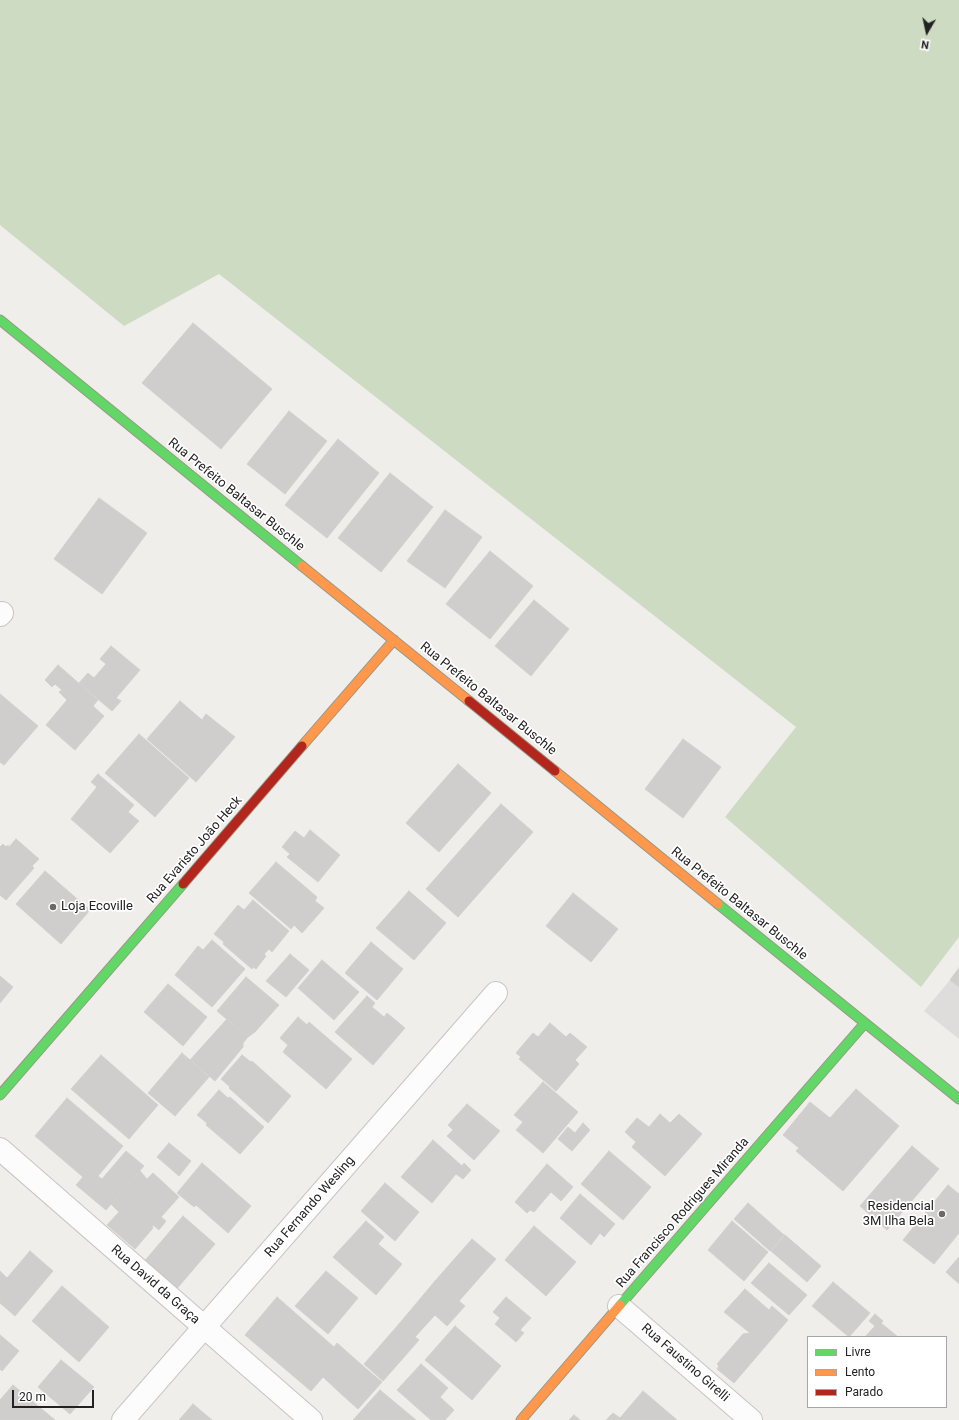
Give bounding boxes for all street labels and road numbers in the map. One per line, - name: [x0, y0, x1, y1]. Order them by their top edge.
- street label: Rua Prefeito Baltasar Buschle: [165, 435, 307, 555]
- street label: Rua Prefeito Baltasar Buschle: [417, 639, 559, 759]
- street label: Rua Evaristo João Heck: [144, 793, 246, 907]
- street label: Rua Prefeito Baltasar Buschle: [668, 844, 810, 964]
- street label: Rua Francisco Rodrigues Miranda: [613, 1135, 753, 1291]
- street label: Rua Fernando Wesling: [262, 1153, 358, 1261]
- street label: Rua David da Graça: [107, 1242, 203, 1328]
- street label: Rua Faustino Girelli: [638, 1321, 732, 1405]

